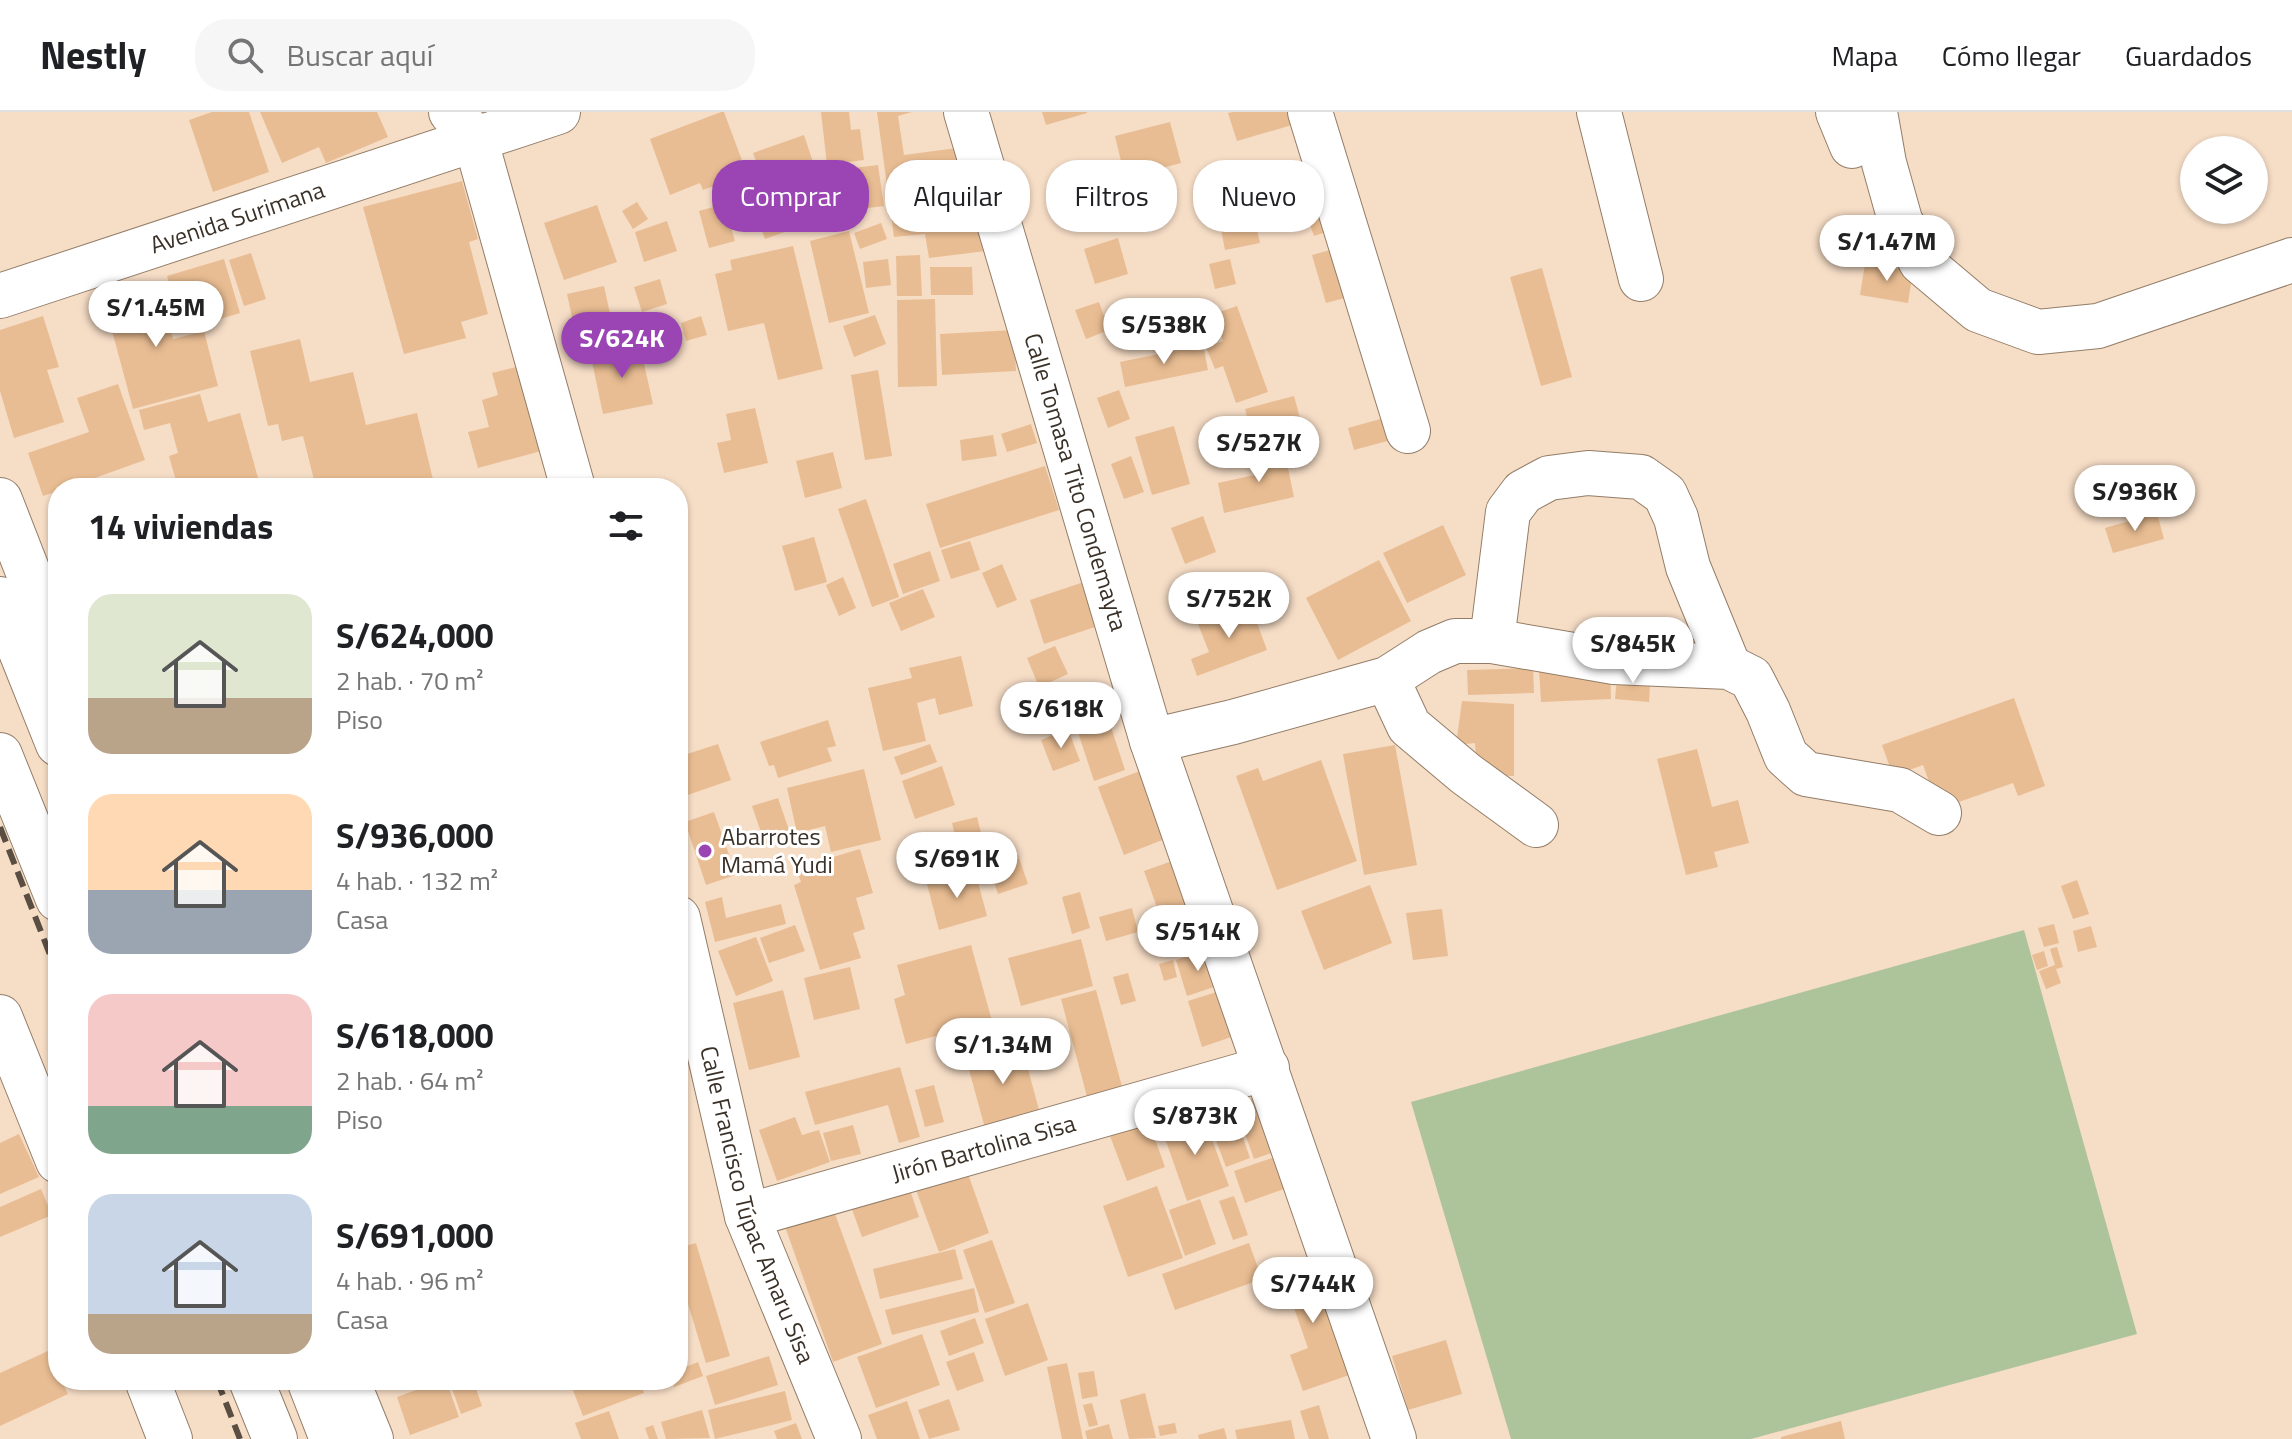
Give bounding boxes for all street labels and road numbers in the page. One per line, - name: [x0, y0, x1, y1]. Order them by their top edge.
- street label: Avenida Surimana: [145, 171, 329, 262]
- street label: Calle Tomasa Tito Condemayta: [1015, 329, 1137, 635]
- street label: Calle Francisco Túpac Amaru Sisa: [691, 1042, 825, 1369]
- street label: Jirón Bartolina Sisa: [887, 1104, 1080, 1191]

